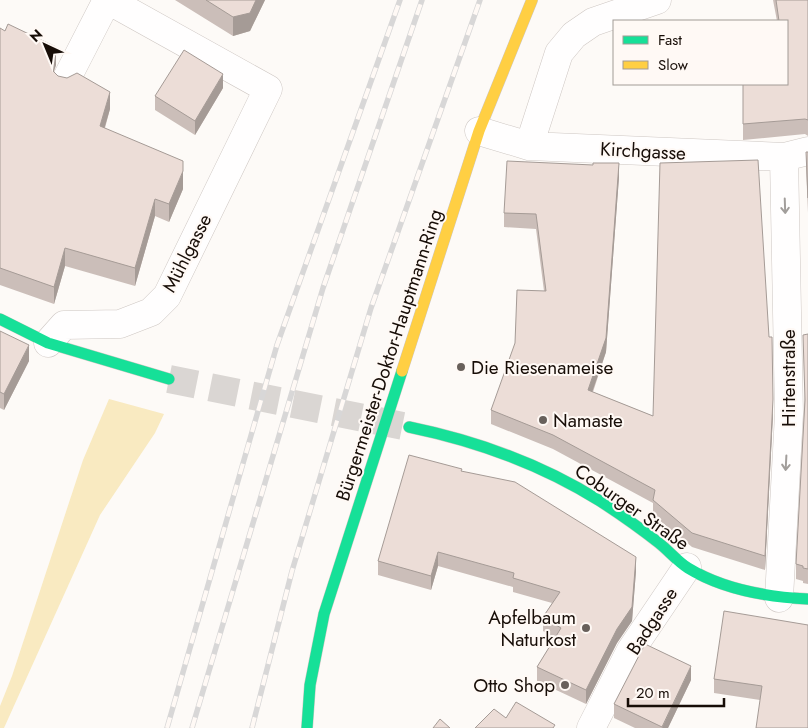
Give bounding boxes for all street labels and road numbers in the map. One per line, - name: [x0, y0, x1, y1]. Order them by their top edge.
- street label: Kirchgasse: [599, 135, 687, 167]
- street label: Bürgermeister-Doktor-Hauptmann-Ring: [329, 206, 449, 504]
- street label: Mühlgasse: [156, 209, 218, 297]
- street label: Hirtenstraße: [775, 329, 802, 427]
- street label: Coburger Straße: [569, 457, 695, 557]
- street label: Badgasse: [620, 582, 684, 660]

